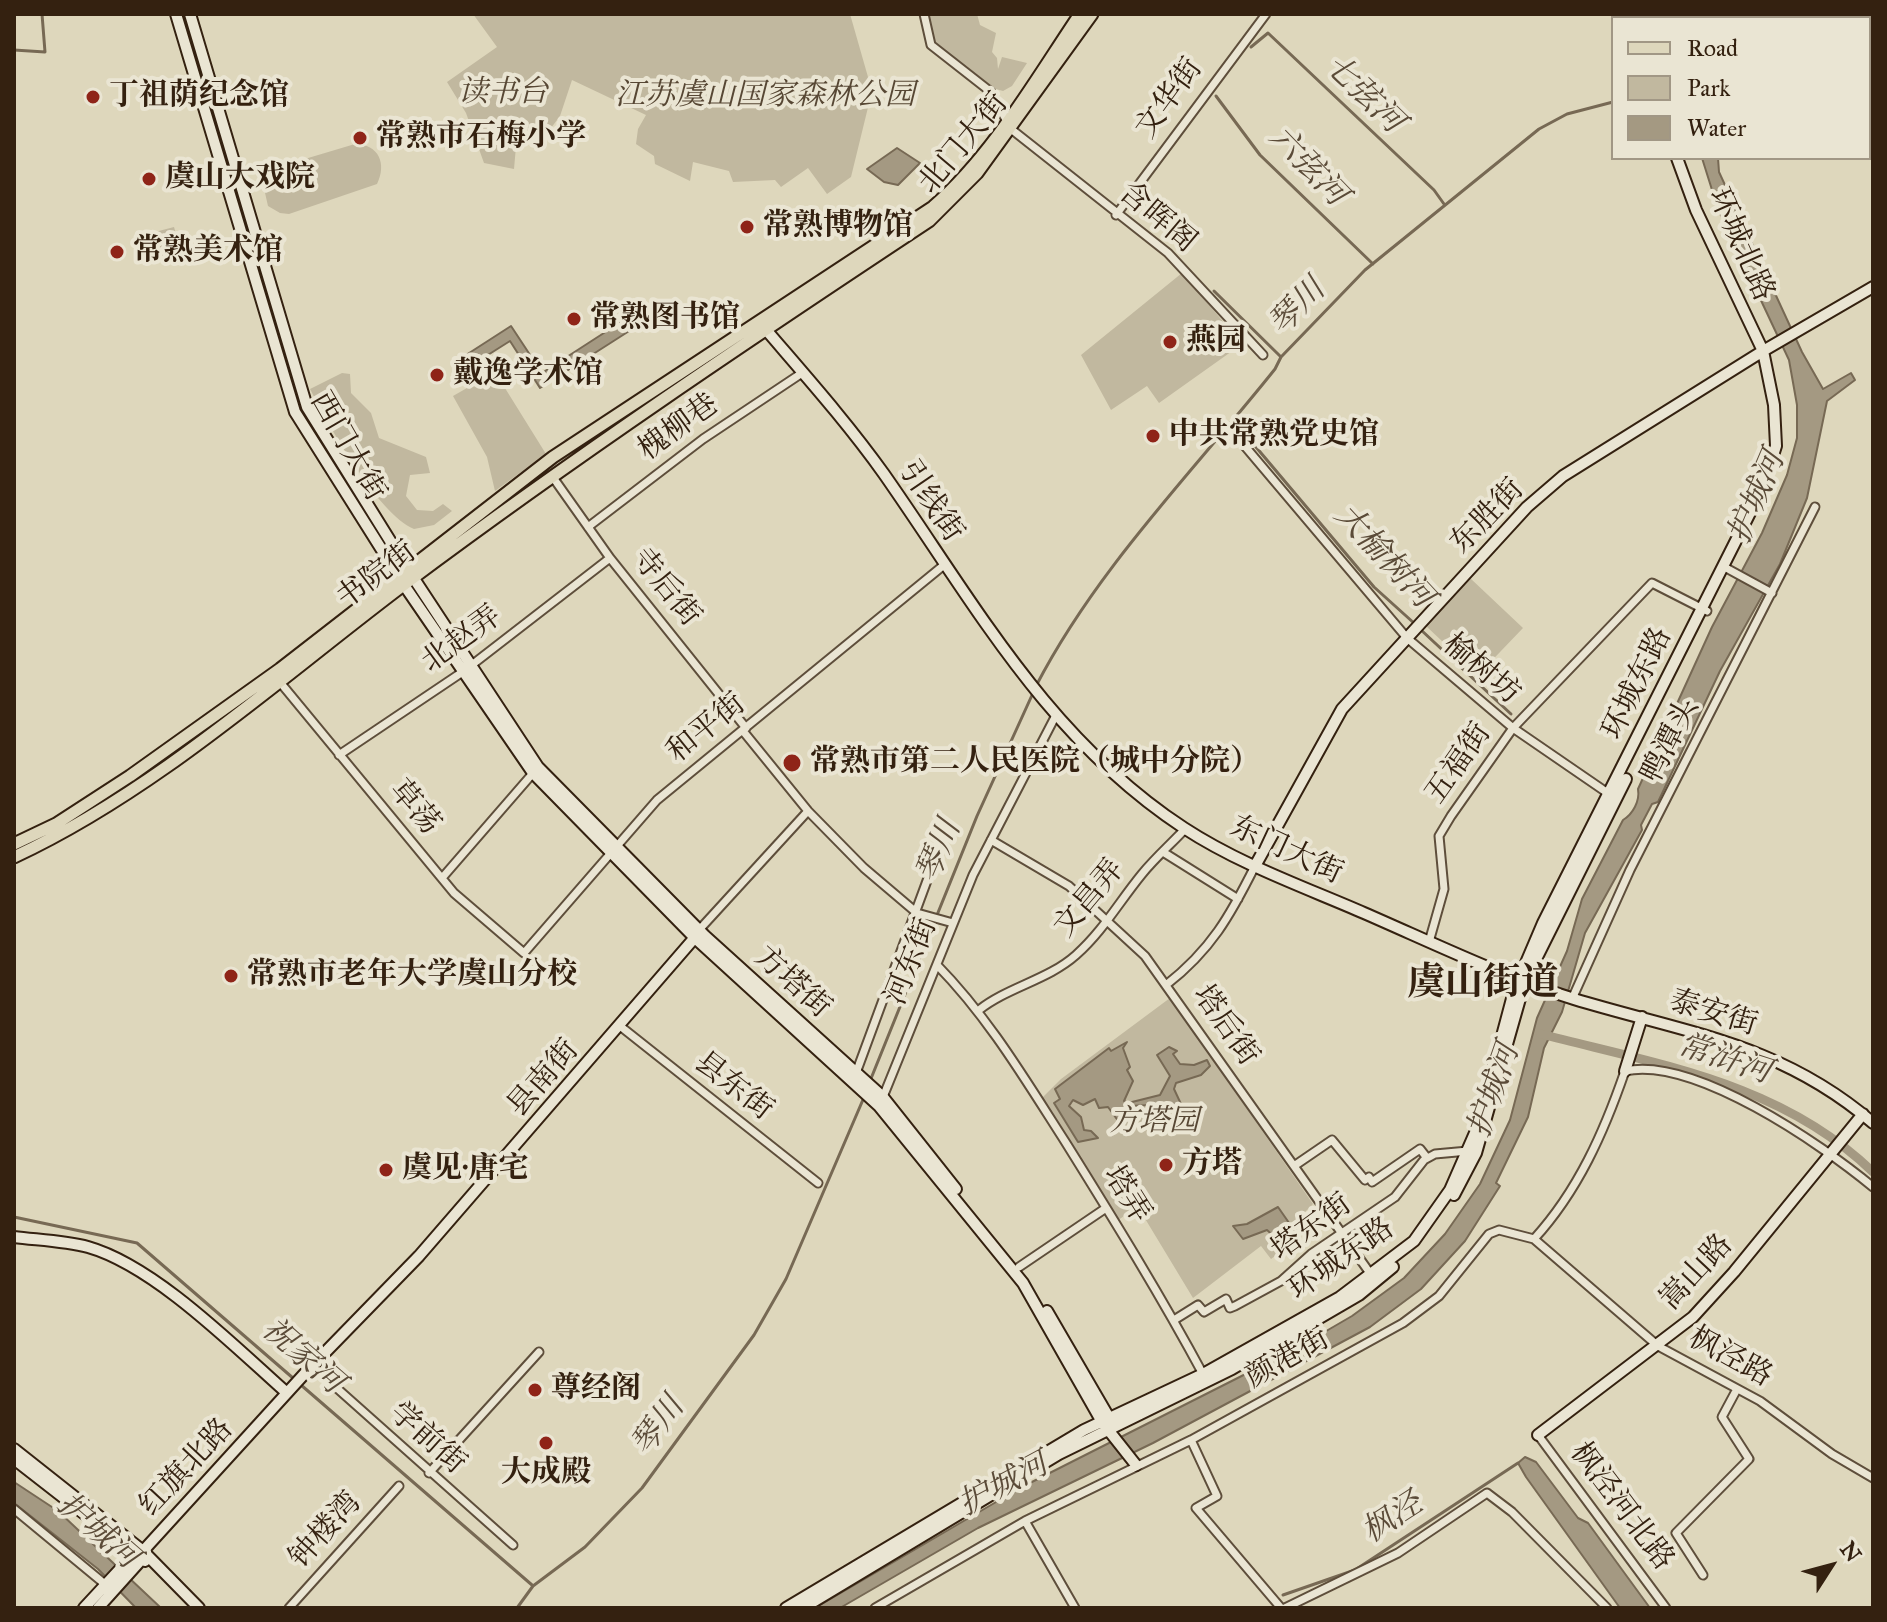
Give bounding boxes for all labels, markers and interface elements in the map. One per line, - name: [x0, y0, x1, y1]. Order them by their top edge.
- legend: [1611, 16, 1871, 160]
- text: Road: [1687, 33, 1738, 63]
- water label: 七弦河: [1315, 48, 1411, 142]
- street label: 文华街: [1129, 52, 1211, 146]
- text: Park: [1687, 73, 1730, 103]
- park label: 读书台: [458, 76, 548, 112]
- place label: 丁祖荫纪念馆: [109, 79, 289, 115]
- park label: 江苏虞山国家森林公园: [615, 79, 915, 115]
- street label: 北门大街: [912, 86, 1016, 202]
- marker: 丁祖荫纪念馆: [84, 88, 102, 106]
- text: Water: [1687, 113, 1746, 143]
- water label: 六弦河: [1260, 119, 1354, 215]
- place label: 常熟市石梅小学: [376, 120, 586, 156]
- marker: 常熟市石梅小学: [351, 129, 369, 147]
- place label: 虞山大戏院: [165, 161, 315, 197]
- marker: 虞山大戏院: [140, 170, 158, 188]
- street label: 含晖阁: [1111, 175, 1203, 261]
- street label: 环城北路: [1699, 183, 1781, 307]
- place label: 常熟博物馆: [763, 209, 913, 245]
- marker: 常熟博物馆: [738, 218, 756, 236]
- place label: 常熟美术馆: [133, 234, 283, 270]
- marker: 常熟美术馆: [108, 243, 126, 261]
- water label: 琴川: [1262, 272, 1334, 344]
- place label: 常熟图书馆: [590, 301, 740, 337]
- marker: 常熟图书馆: [565, 310, 583, 328]
- place label: 燕园: [1186, 324, 1246, 360]
- marker: 燕园: [1161, 333, 1179, 351]
- place label: 戴逸学术馆: [453, 357, 603, 393]
- marker: 戴逸学术馆: [428, 366, 446, 384]
- street label: 西门大街: [301, 386, 393, 508]
- street label: 槐柳巷: [632, 387, 726, 469]
- place label: 中共常熟党史馆: [1169, 418, 1379, 454]
- marker: 中共常熟党史馆: [1144, 427, 1162, 445]
- water label: 护城河: [1722, 446, 1794, 550]
- street label: 引线街: [890, 455, 970, 549]
- street label: 东胜街: [1444, 472, 1532, 562]
- water label: 大榆树河: [1325, 497, 1441, 617]
- street label: 书院街: [330, 535, 424, 617]
- street label: 寺后街: [623, 542, 707, 634]
- street label: 北赵弄: [415, 599, 509, 681]
- street label: 环城东路: [1596, 622, 1680, 746]
- street label: 榆树坊: [1435, 627, 1527, 713]
- street label: 和平街: [661, 687, 753, 771]
- street label: 鸭潭头: [1635, 693, 1707, 789]
- street label: 五福街: [1418, 717, 1500, 811]
- place label: 常熟市第二人民医院（城中分院）: [810, 745, 1260, 781]
- marker: 常熟市第二人民医院（城中分院）: [781, 752, 803, 774]
- street label: 草荡: [381, 773, 447, 843]
- street label: 东门大街: [1224, 809, 1348, 893]
- water label: 琴川: [910, 815, 970, 889]
- street label: 文昌弄: [1047, 853, 1133, 945]
- street label: 河东街: [878, 914, 946, 1010]
- street label: 方塔街: [747, 940, 837, 1026]
- place label: 常熟市老年大学虞山分校: [247, 958, 577, 994]
- district label: 虞山街道: [1407, 962, 1559, 1008]
- marker: 常熟市老年大学虞山分校: [222, 967, 240, 985]
- street label: 塔后街: [1184, 979, 1266, 1073]
- street label: 泰安街: [1665, 984, 1761, 1044]
- water label: 常浒河: [1672, 1027, 1776, 1093]
- street label: 县南街: [501, 1033, 587, 1125]
- water label: 护城河: [1461, 1039, 1529, 1143]
- street label: 县东街: [686, 1045, 780, 1129]
- park label: 方塔园: [1109, 1105, 1199, 1141]
- place label: 方塔: [1182, 1147, 1242, 1183]
- place label: 虞见·唐宅: [402, 1152, 529, 1188]
- marker: 方塔: [1157, 1156, 1175, 1174]
- street label: 塔弄: [1095, 1160, 1157, 1230]
- marker: 虞见·唐宅: [377, 1161, 395, 1179]
- street label: 塔东街: [1265, 1187, 1359, 1269]
- street label: 环城东路: [1283, 1211, 1401, 1309]
- street label: 嵩山路: [1653, 1228, 1741, 1318]
- water label: 祝家河: [253, 1311, 351, 1403]
- street label: 枫泾路: [1682, 1320, 1778, 1396]
- street label: 颜港街: [1240, 1321, 1336, 1397]
- place label: 尊经阁: [551, 1372, 641, 1408]
- marker: 尊经阁: [526, 1381, 544, 1399]
- water label: 琴川: [625, 1390, 693, 1464]
- street label: 学前街: [382, 1396, 472, 1482]
- street label: 红旗北路: [133, 1412, 241, 1524]
- marker: 大成殿: [537, 1434, 555, 1452]
- street label: 枫泾河北路: [1561, 1436, 1681, 1578]
- water label: 护城河: [953, 1447, 1055, 1525]
- place label: 大成殿: [501, 1456, 591, 1492]
- water label: 枫泾: [1356, 1485, 1430, 1553]
- water label: 护城河: [48, 1486, 146, 1578]
- street label: 钟楼湾: [283, 1486, 369, 1576]
- north arrow: [1791, 1526, 1871, 1606]
- text: N: [1834, 1536, 1867, 1567]

